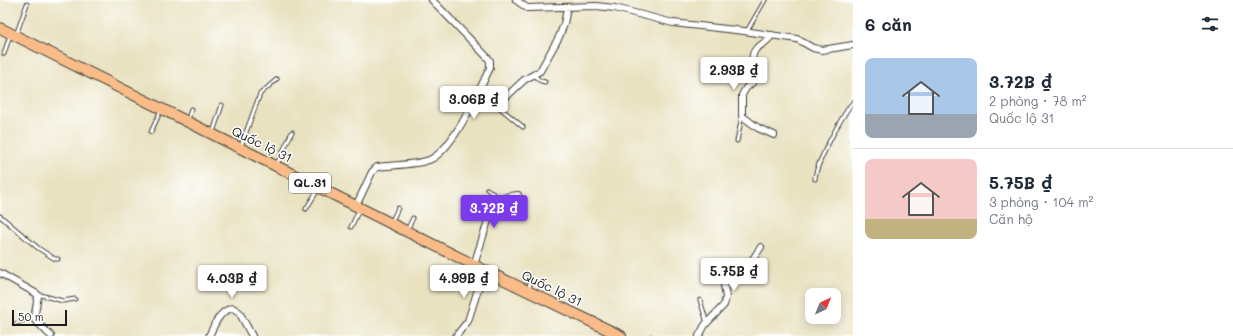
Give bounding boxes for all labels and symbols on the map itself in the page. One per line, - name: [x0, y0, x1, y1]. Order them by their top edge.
- pin: 2.93B ₫: [697, 57, 771, 91]
- pin: 3.06B ₫: [437, 86, 511, 120]
- street label: Quốc lộ 31: [229, 122, 295, 166]
- road number: QL.31: [289, 173, 331, 193]
- pin: 3.72B ₫: [457, 195, 531, 229]
- pin: 5.75B ₫: [697, 258, 771, 292]
- pin: 4.03B ₫: [195, 265, 269, 299]
- pin: 4.99B ₫: [427, 265, 501, 299]
- street label: Quốc lộ 31: [519, 266, 585, 310]
- north arrow: [805, 288, 841, 324]
- scale bar: [12, 308, 67, 327]

